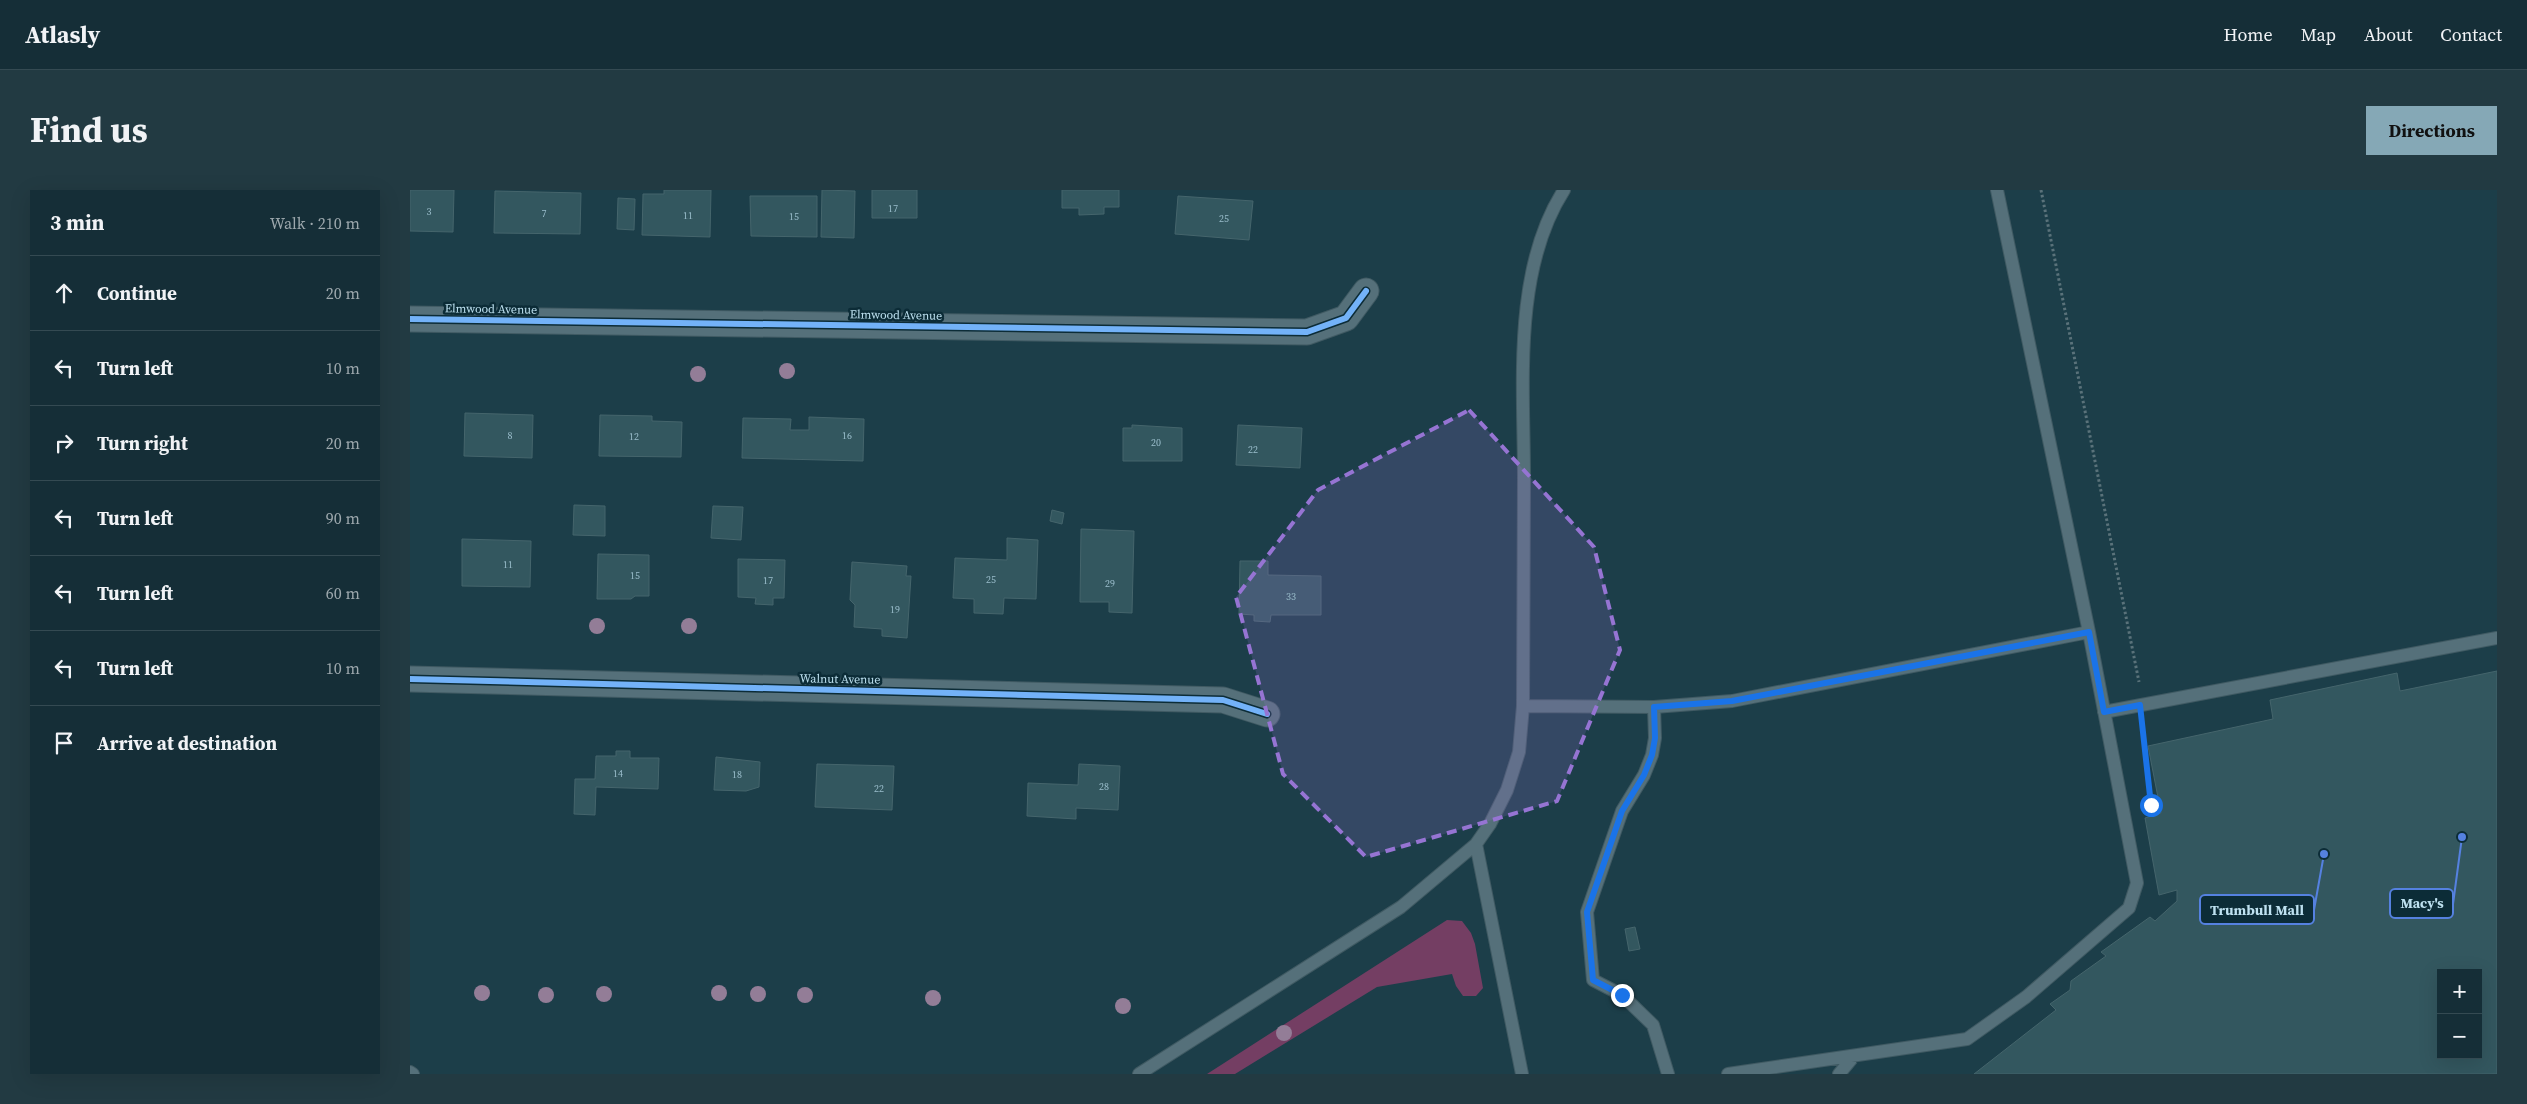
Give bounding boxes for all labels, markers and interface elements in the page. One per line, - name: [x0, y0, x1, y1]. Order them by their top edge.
- text: Atlasly: [25, 18, 100, 51]
- text: Home: [2224, 22, 2273, 47]
- text: Map: [2301, 22, 2336, 47]
- text: About: [2364, 22, 2412, 47]
- text: Contact: [2440, 22, 2502, 47]
- text: Find us: [30, 106, 148, 154]
- button: Directions: [2366, 106, 2497, 155]
- house number: 17: [888, 202, 898, 215]
- house number: 3: [427, 205, 432, 218]
- house number: 7: [542, 207, 547, 220]
- text: 3 min: [50, 208, 105, 237]
- house number: 11: [683, 209, 693, 222]
- house number: 15: [789, 210, 799, 223]
- text: Walk · 210 m: [270, 212, 360, 234]
- house number: 25: [1219, 212, 1229, 225]
- icon: ahead: [50, 279, 78, 307]
- text: Continue: [97, 280, 177, 306]
- text: 20 m: [326, 282, 360, 304]
- street label: Elmwood Avenue: [445, 300, 537, 318]
- street label: Elmwood Avenue: [850, 306, 942, 324]
- icon: left: [50, 354, 78, 382]
- text: Turn left: [97, 355, 173, 381]
- text: 10 m: [326, 357, 360, 379]
- icon: right: [50, 429, 78, 457]
- house number: 8: [508, 429, 513, 442]
- house number: 16: [842, 429, 852, 442]
- text: Turn right: [97, 430, 188, 456]
- house number: 12: [629, 430, 639, 443]
- text: 20 m: [326, 432, 360, 454]
- house number: 20: [1151, 436, 1161, 449]
- house number: 22: [1248, 443, 1258, 456]
- icon: left: [50, 504, 78, 532]
- text: Turn left: [97, 505, 173, 531]
- text: 90 m: [326, 507, 360, 529]
- house number: 11: [503, 558, 513, 571]
- house number: 15: [630, 569, 640, 582]
- house number: 25: [986, 573, 996, 586]
- house number: 17: [763, 574, 773, 587]
- house number: 29: [1105, 577, 1115, 590]
- icon: left: [50, 579, 78, 607]
- text: Turn left: [97, 580, 173, 606]
- text: 60 m: [326, 582, 360, 604]
- house number: 33: [1286, 590, 1296, 603]
- house number: 19: [890, 603, 900, 616]
- icon: left: [50, 654, 78, 682]
- text: Turn left: [97, 655, 173, 681]
- text: 10 m: [326, 657, 360, 679]
- street label: Walnut Avenue: [800, 670, 880, 688]
- icon: arrive: [50, 729, 78, 757]
- text: Arrive at destination: [97, 730, 277, 756]
- house number: 14: [613, 767, 623, 780]
- house number: 18: [732, 768, 742, 781]
- house number: 28: [1099, 780, 1109, 793]
- house number: 22: [874, 782, 884, 795]
- route start: [2140, 794, 2163, 817]
- callout: Macy's: [2390, 889, 2453, 918]
- text: Macy's: [2400, 893, 2444, 913]
- callout: Trumbull Mall: [2200, 895, 2314, 924]
- text: Trumbull Mall: [2210, 900, 2304, 920]
- map controls: [2437, 969, 2482, 1059]
- button: +: [2437, 969, 2482, 1014]
- route end: [1611, 984, 1634, 1007]
- button: −: [2437, 1014, 2482, 1059]

